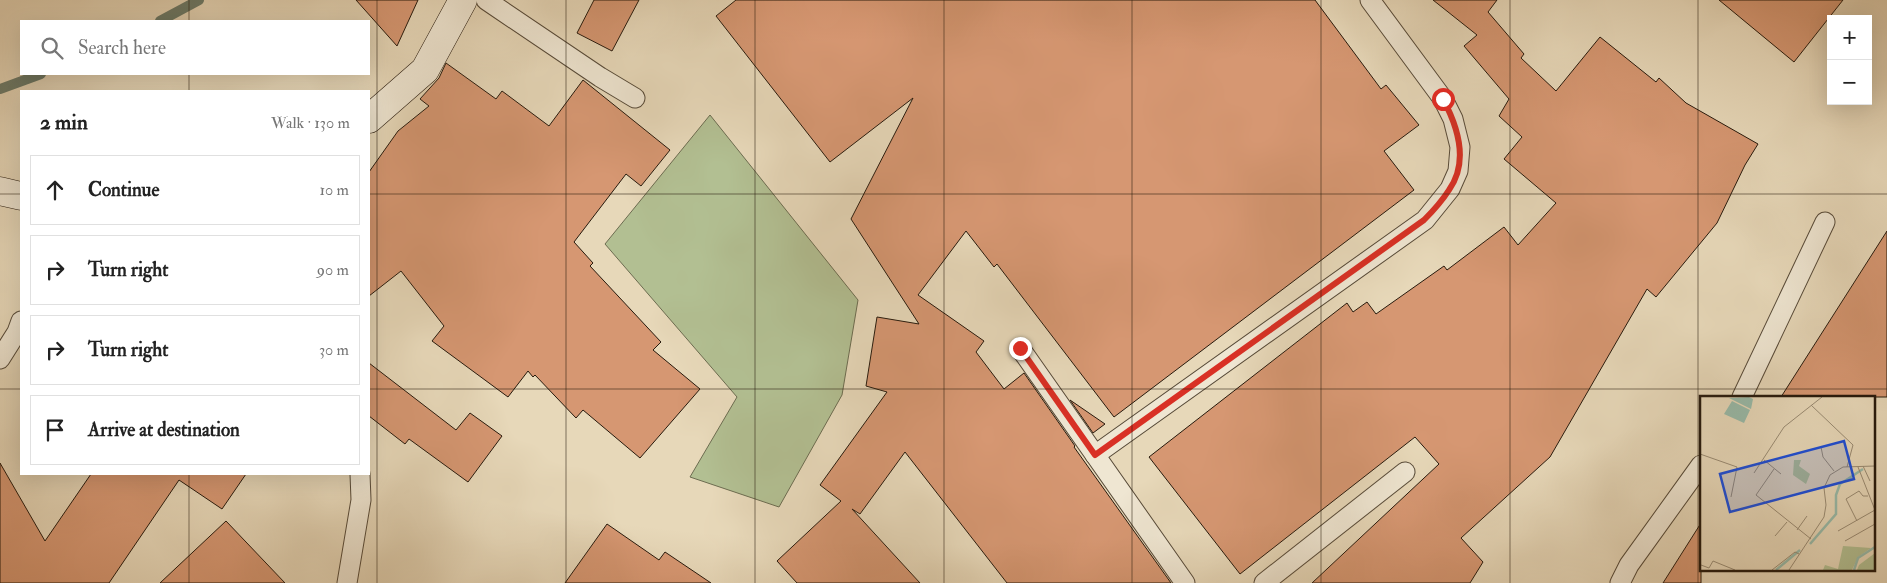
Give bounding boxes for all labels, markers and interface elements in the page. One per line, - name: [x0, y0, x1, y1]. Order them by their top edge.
- map controls: [1827, 15, 1872, 105]
- button: +: [1827, 15, 1872, 60]
- search box: [20, 20, 370, 75]
- icon: search: [38, 34, 66, 62]
- text: Search here: [78, 36, 166, 60]
- button: −: [1827, 60, 1872, 105]
- route start: [1432, 88, 1455, 111]
- text: 2 min: [40, 109, 88, 136]
- text: Walk · 130 m: [271, 113, 350, 133]
- icon: ahead: [41, 176, 69, 204]
- text: Continue: [88, 178, 159, 202]
- text: 10 m: [319, 180, 349, 200]
- icon: right: [41, 256, 69, 284]
- text: Turn right: [88, 258, 168, 282]
- text: 90 m: [317, 260, 349, 280]
- icon: right: [41, 336, 69, 364]
- route end: [1009, 337, 1032, 360]
- text: Turn right: [88, 338, 168, 362]
- text: 30 m: [319, 340, 349, 360]
- inset map: [1700, 396, 1874, 570]
- icon: arrive: [41, 416, 69, 444]
- text: Arrive at destination: [88, 418, 240, 442]

